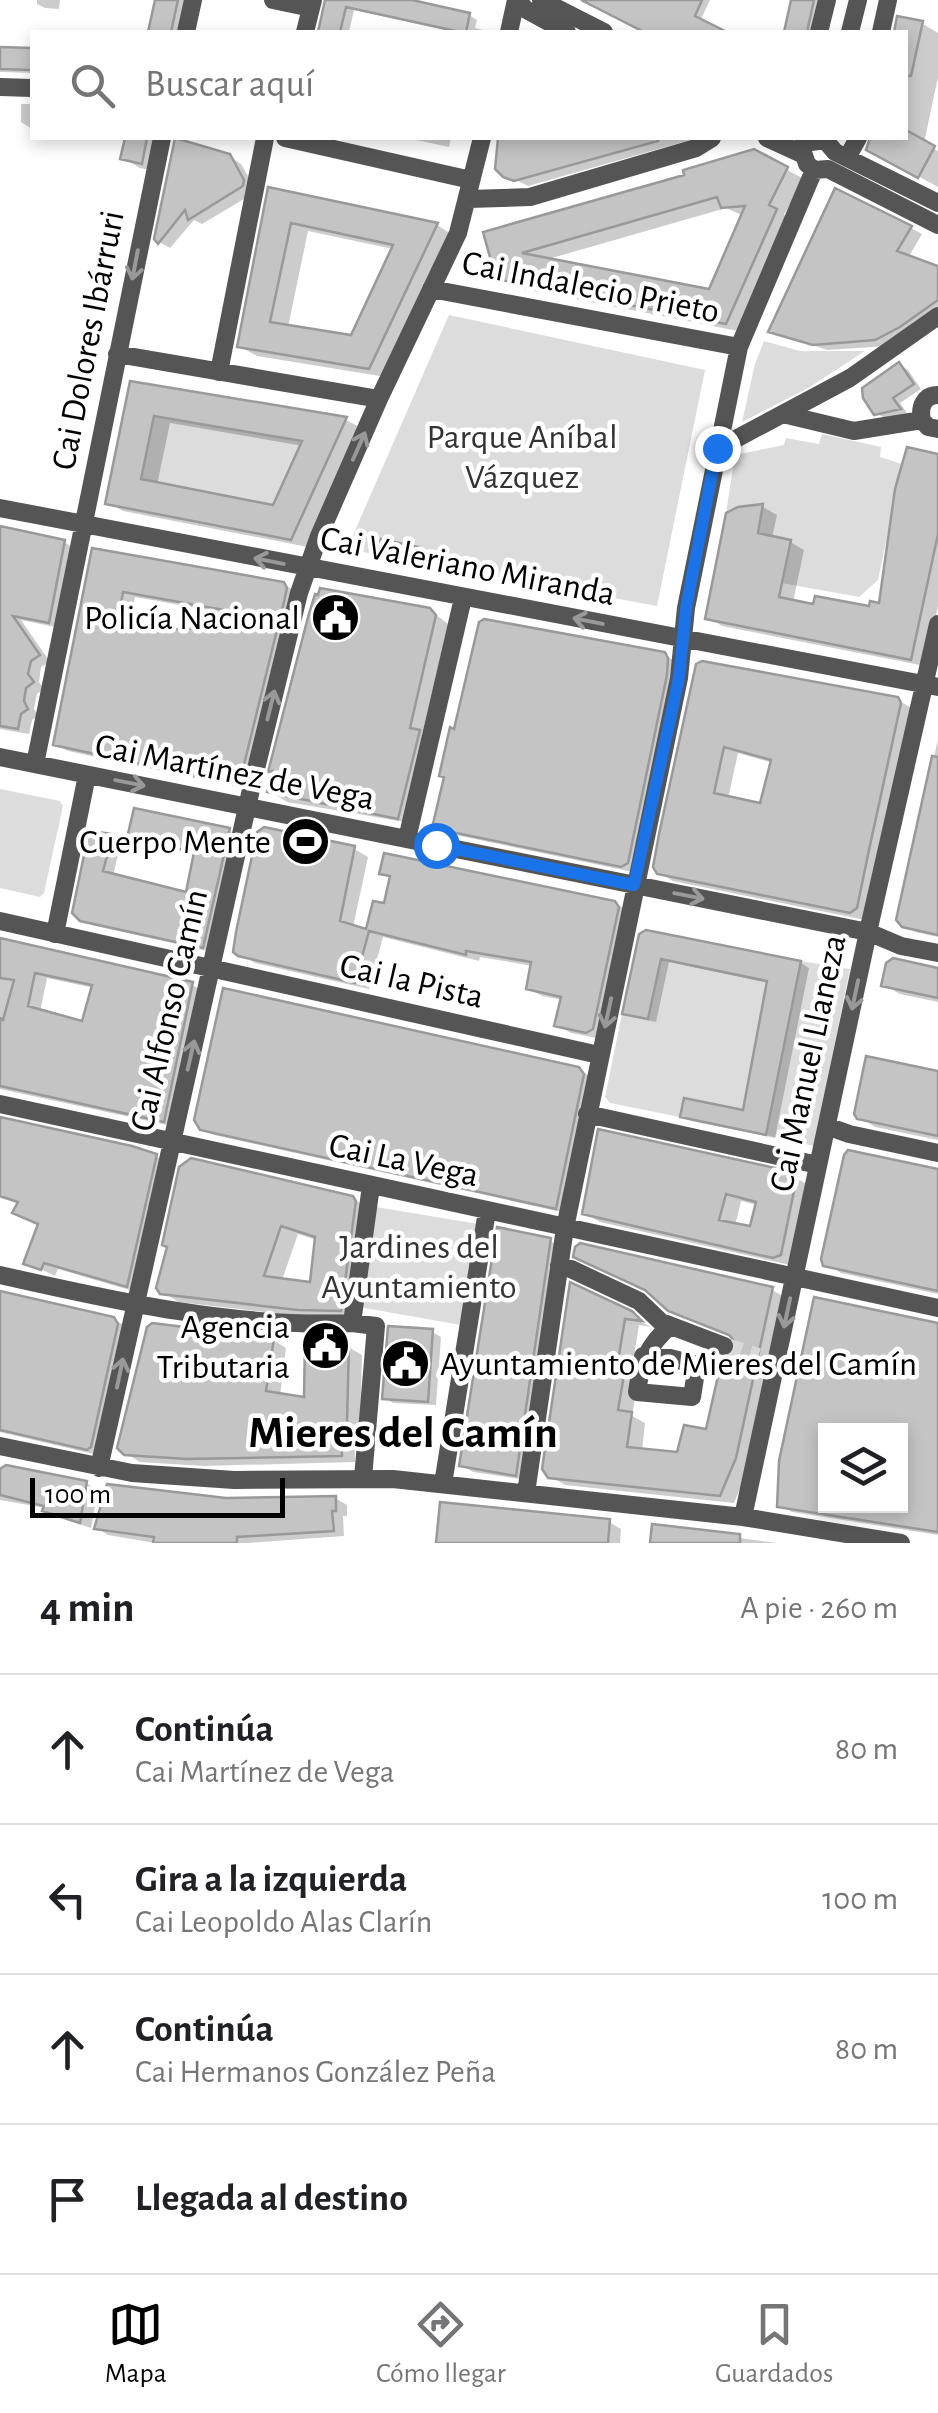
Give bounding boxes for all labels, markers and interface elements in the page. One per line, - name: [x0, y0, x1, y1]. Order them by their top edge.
- search box: [30, 30, 908, 140]
- icon: search: [65, 58, 120, 113]
- text: Buscar aquí: [145, 66, 314, 104]
- street label: Cai Dolores Ibárruri: [46, 208, 131, 473]
- street label: Cai Indalecio Prieto: [459, 245, 722, 330]
- one-way arrow: [125, 248, 144, 281]
- park label: Parque Aníbal Vázquez: [426, 420, 618, 495]
- route end: [695, 426, 741, 472]
- one-way arrow: [351, 431, 369, 462]
- street label: Cai Valeriano Miranda: [317, 521, 618, 612]
- one-way arrow: [254, 550, 286, 569]
- public building icon: Policía Nacional: [309, 591, 361, 643]
- place label: Policía Nacional: [84, 601, 300, 636]
- one-way arrow: [573, 611, 605, 630]
- one-way arrow: [263, 689, 282, 721]
- street label: Cai Martínez de Vega: [92, 728, 377, 817]
- one-way arrow: [113, 775, 145, 794]
- sports icon: Cuerpo Mente: [280, 815, 332, 867]
- route start: [414, 823, 460, 869]
- place label: Cuerpo Mente: [79, 825, 271, 860]
- street label: Cai Alfonso Camín: [125, 886, 214, 1135]
- one-way arrow: [672, 887, 704, 906]
- street label: Cai Manuel Llaneza: [764, 932, 853, 1195]
- street label: Cai la Pista: [337, 948, 487, 1015]
- one-way arrow: [844, 978, 863, 1010]
- one-way arrow: [597, 996, 616, 1028]
- one-way arrow: [183, 1040, 202, 1072]
- street label: Cai La Vega: [326, 1128, 482, 1193]
- park label: Jardines del Ayuntamiento: [321, 1230, 517, 1305]
- one-way arrow: [777, 1296, 795, 1328]
- place label: Agencia Tributaria: [157, 1310, 290, 1385]
- public building icon: Agencia Tributaria: [299, 1320, 351, 1372]
- public building icon: Ayuntamiento de Mieres del Camín: [379, 1337, 431, 1389]
- place label: Ayuntamiento de Mieres del Camín: [440, 1347, 917, 1382]
- one-way arrow: [112, 1358, 131, 1390]
- district label: Mieres del Camín: [248, 1411, 558, 1456]
- map controls: [818, 1423, 908, 1513]
- button: layers: [818, 1423, 908, 1513]
- scale bar: [30, 1473, 285, 1518]
- text: 100 m: [45, 1481, 111, 1509]
- text: 4 min: [40, 1587, 135, 1629]
- text: A pie · 260 m: [740, 1592, 898, 1624]
- text: Continúa: [135, 1711, 274, 1749]
- icon: ahead: [40, 1722, 95, 1777]
- text: 80 m: [835, 1733, 898, 1765]
- text: Cai Martínez de Vega: [135, 1756, 395, 1788]
- text: Gira a la izquierda: [135, 1861, 407, 1899]
- icon: left: [40, 1872, 95, 1927]
- text: 100 m: [822, 1883, 898, 1915]
- text: Cai Leopoldo Alas Clarín: [135, 1906, 432, 1938]
- text: Continúa: [135, 2011, 274, 2049]
- icon: ahead: [40, 2022, 95, 2077]
- text: 80 m: [835, 2033, 898, 2065]
- text: Cai Hermanos González Peña: [135, 2056, 496, 2088]
- icon: arrive: [40, 2172, 95, 2227]
- text: Llegada al destino: [135, 2180, 408, 2218]
- tab: Mapa: [105, 2297, 167, 2391]
- tab: Cómo llegar: [376, 2297, 506, 2391]
- tab: Guardados: [715, 2297, 833, 2391]

